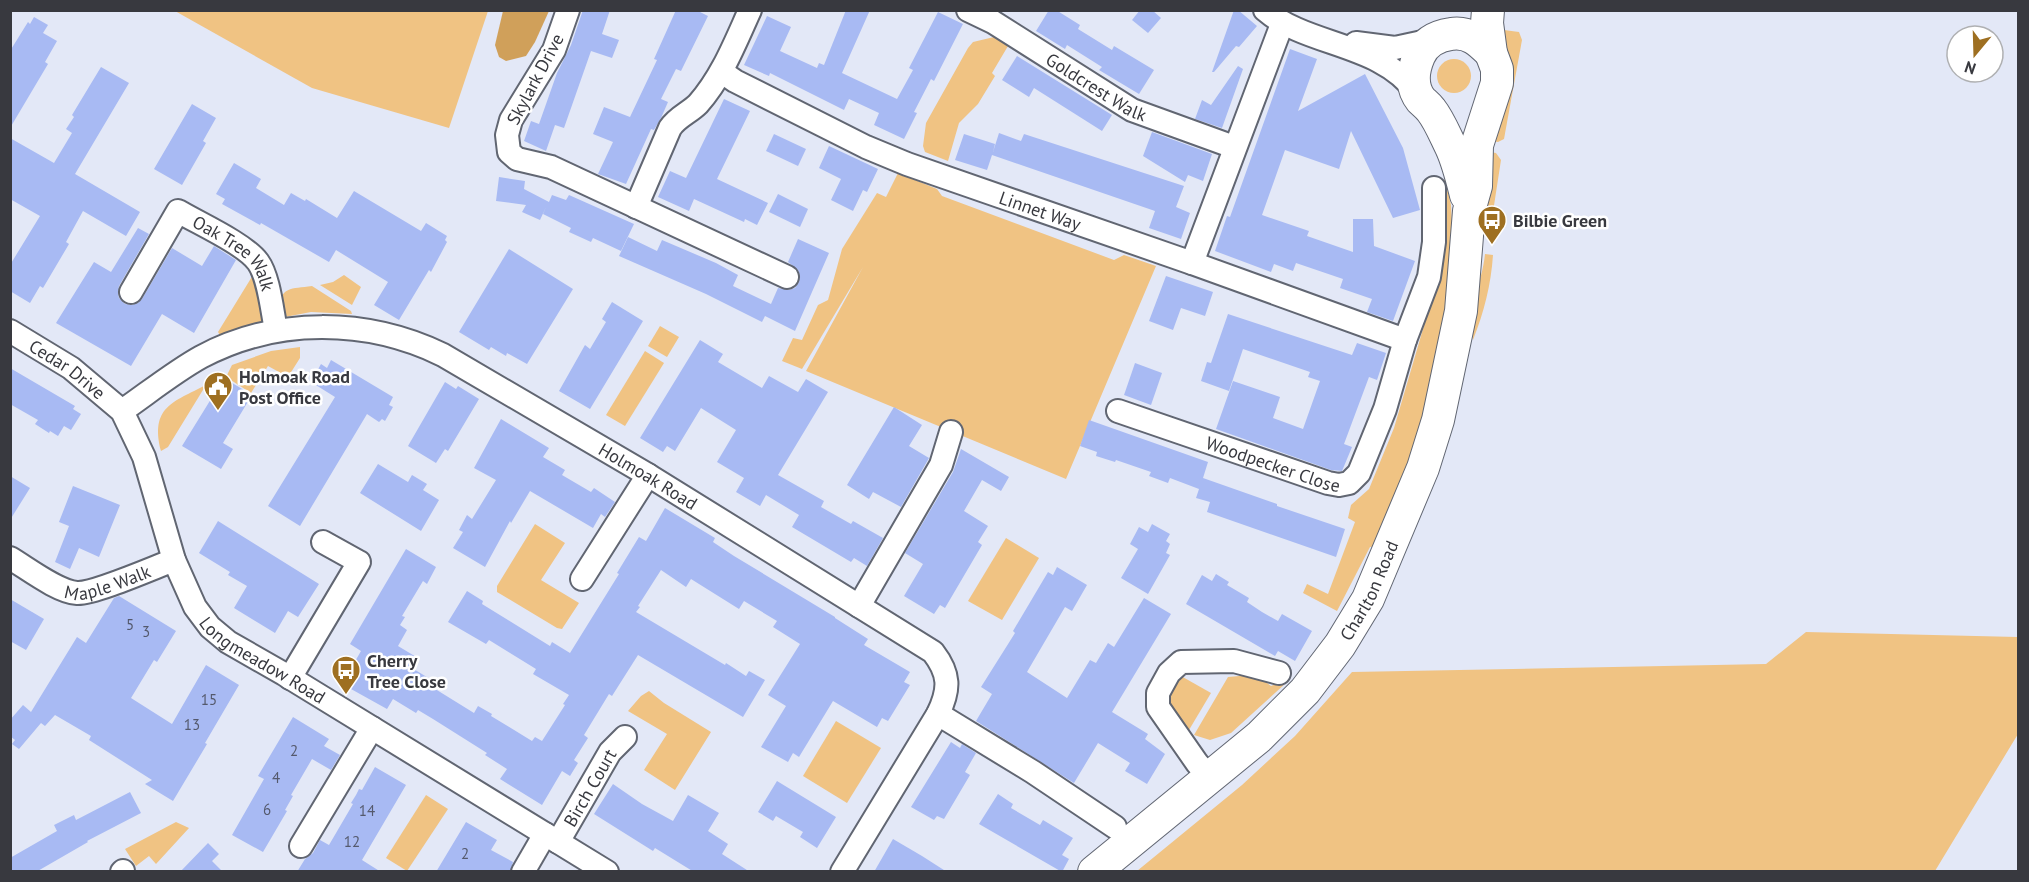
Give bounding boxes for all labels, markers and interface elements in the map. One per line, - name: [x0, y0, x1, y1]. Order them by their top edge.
- north arrow: [1945, 24, 2005, 84]
- street label: Skylark Drive: [501, 29, 569, 129]
- street label: Goldcrest Walk: [1042, 47, 1150, 126]
- text: N: [1962, 57, 1978, 79]
- street label: Linnet Way: [996, 185, 1085, 235]
- bus stop icon: Bilbie Green: [1476, 204, 1508, 246]
- place label: Bilbie Green: [1513, 209, 1607, 232]
- street label: Oak Tree Walk: [189, 210, 280, 293]
- street label: Cedar Drive: [25, 334, 111, 404]
- place label: Holmoak Road Post Office: [239, 365, 350, 409]
- public building icon: Holmoak Road Post Office: [202, 370, 234, 412]
- street label: Woodpecker Close: [1203, 431, 1342, 496]
- street label: Holmoak Road: [595, 437, 702, 514]
- street label: Charlton Road: [1334, 537, 1403, 645]
- street label: Maple Walk: [62, 559, 154, 605]
- street label: Longmeadow Road: [195, 612, 330, 708]
- house number: 5: [126, 615, 134, 634]
- house number: 3: [142, 622, 150, 641]
- place label: Cherry Tree Close: [367, 649, 446, 693]
- bus stop icon: Cherry Tree Close: [330, 654, 362, 696]
- house number: 15: [201, 690, 217, 709]
- house number: 13: [184, 715, 200, 734]
- house number: 2: [290, 741, 298, 760]
- street label: Birch Court: [558, 744, 621, 830]
- house number: 4: [272, 768, 280, 787]
- house number: 6: [263, 800, 271, 819]
- house number: 14: [359, 801, 375, 820]
- house number: 12: [344, 832, 360, 851]
- house number: 2: [461, 844, 469, 863]

